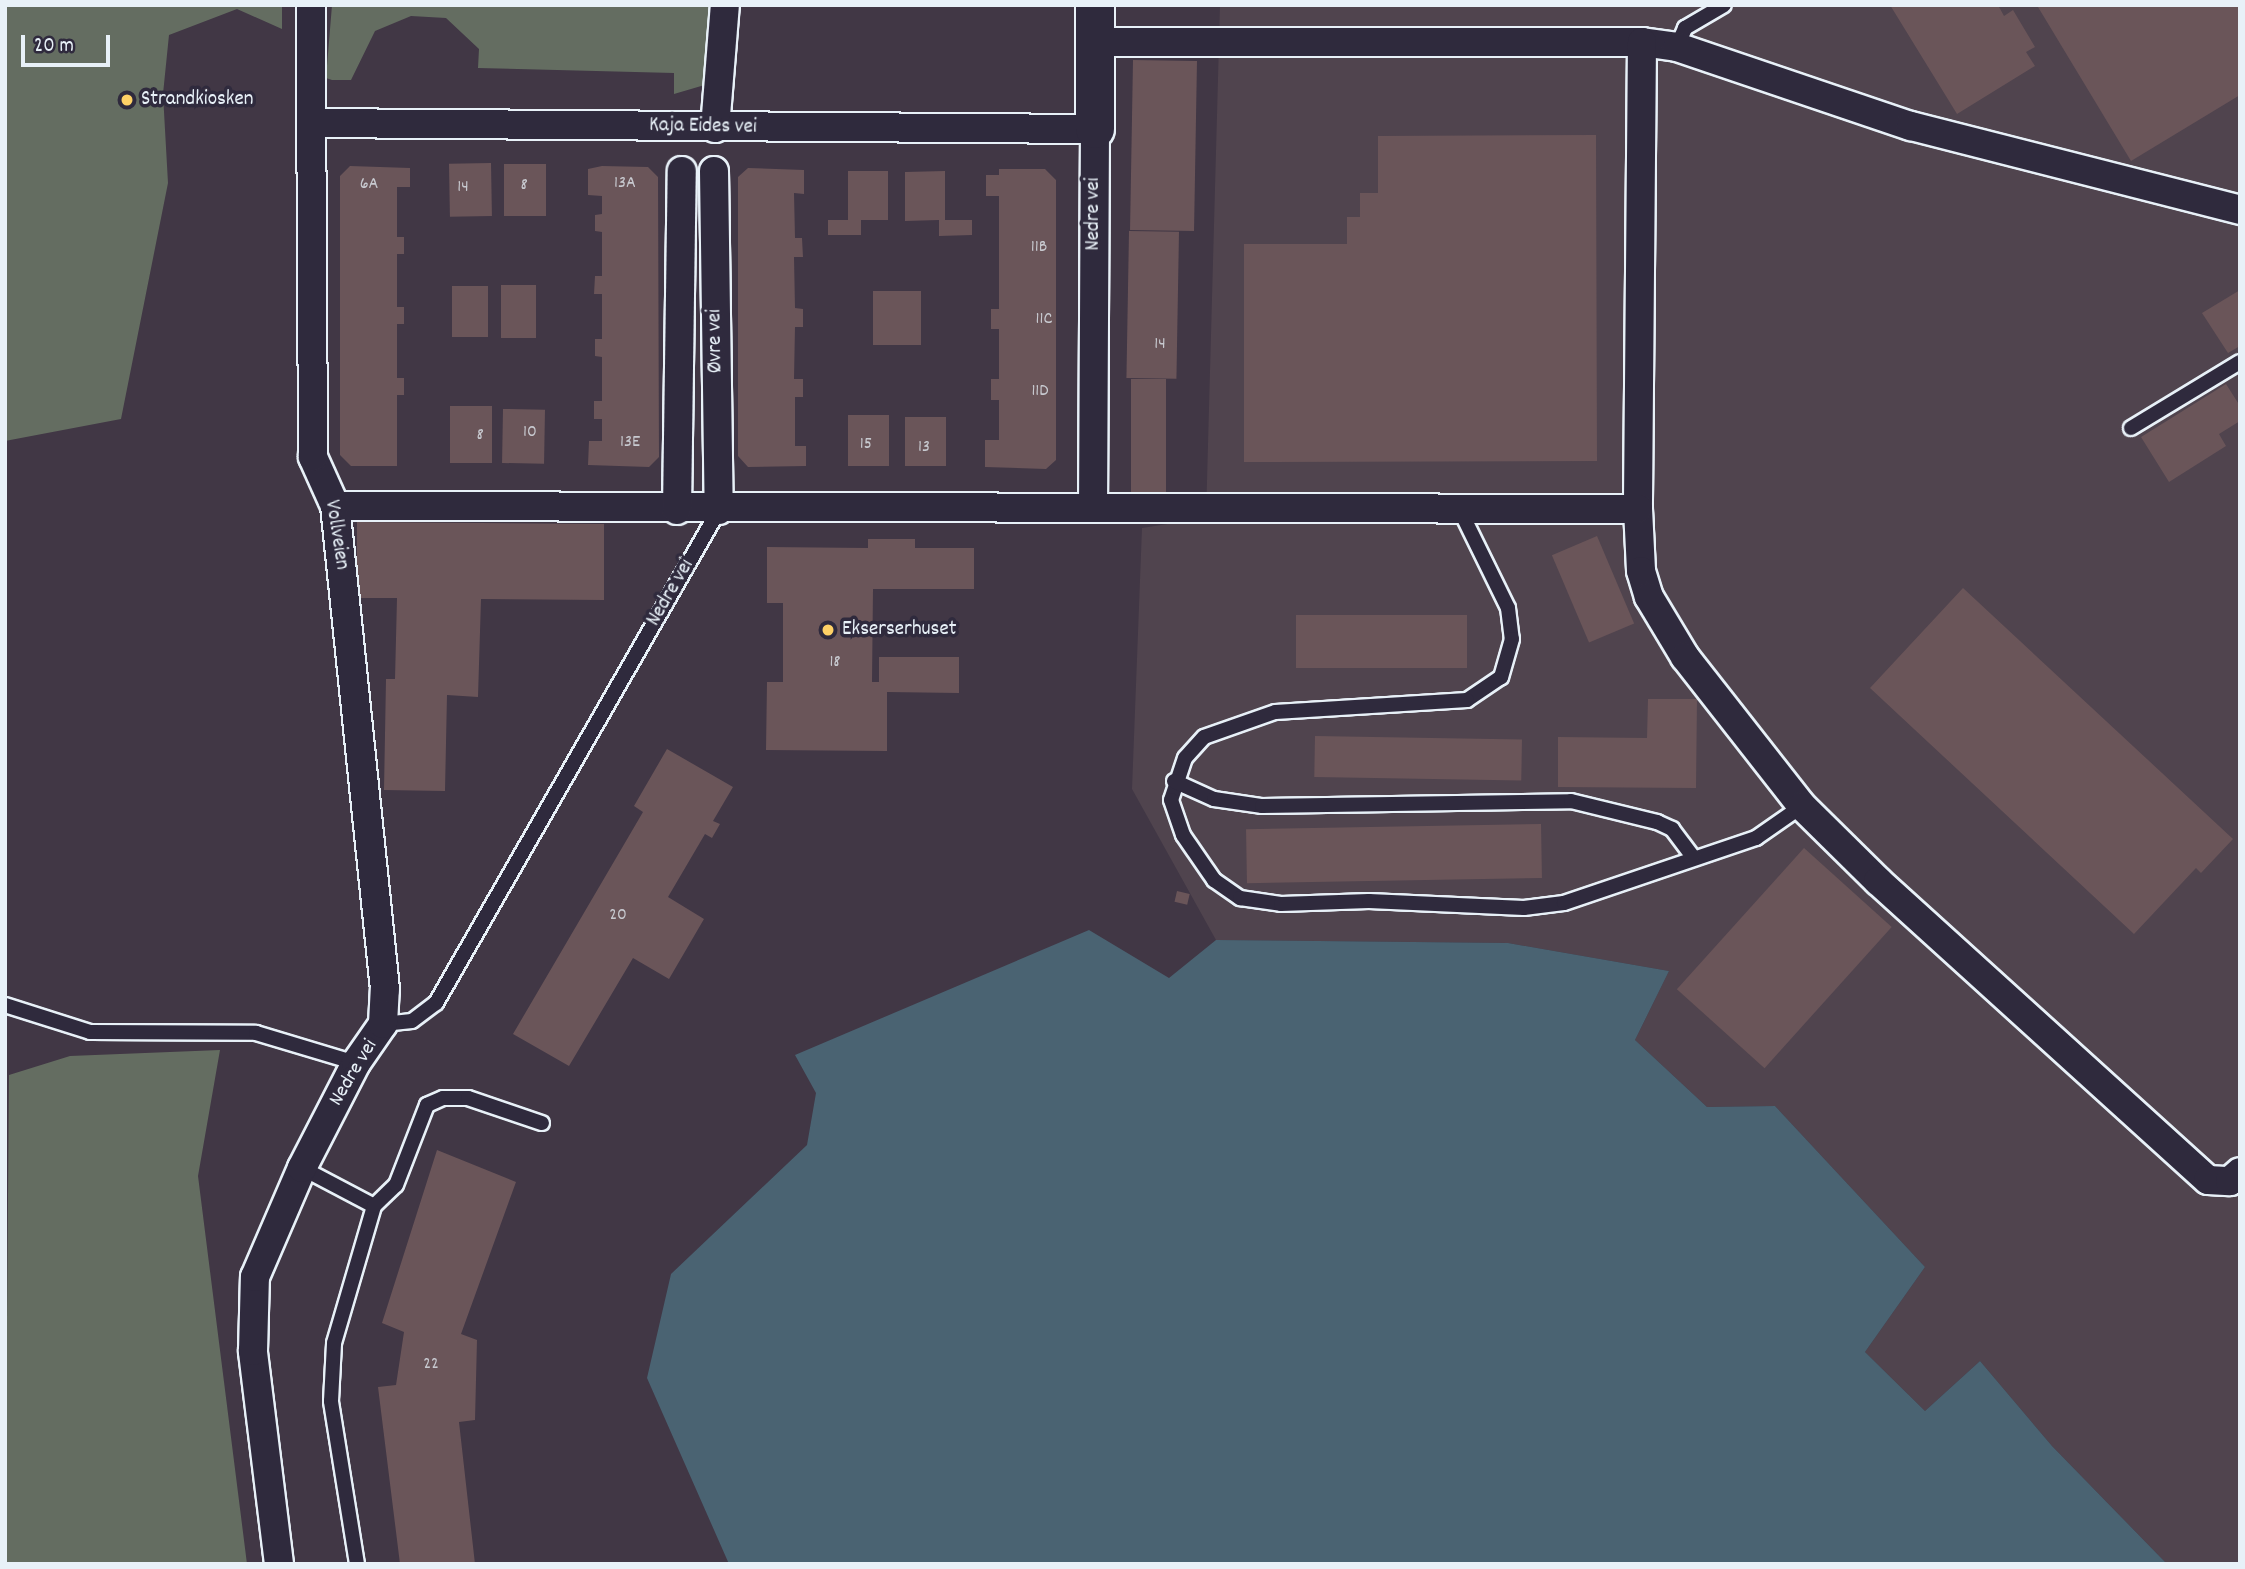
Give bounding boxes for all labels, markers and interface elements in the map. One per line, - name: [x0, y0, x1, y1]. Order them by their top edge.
- scale bar: [24, 21, 114, 65]
- text: 20 m: [34, 32, 74, 62]
- place label: Strandkiosken: [141, 87, 253, 113]
- marker: Strandkiosken: [119, 92, 135, 108]
- street label: Kaja Eides vei: [649, 113, 757, 141]
- house number: 13A: [614, 173, 636, 195]
- house number: 6A: [360, 174, 378, 196]
- house number: 8: [520, 175, 528, 197]
- house number: 14: [457, 177, 469, 199]
- street label: Nedre vei: [1081, 177, 1107, 251]
- house number: 11B: [1031, 237, 1047, 259]
- street label: Øvre vei: [703, 309, 729, 373]
- house number: 11C: [1036, 309, 1052, 331]
- house number: 14: [1154, 334, 1166, 356]
- house number: 11D: [1031, 381, 1049, 403]
- house number: 10: [523, 422, 537, 444]
- house number: 8: [476, 425, 484, 447]
- house number: 13E: [620, 432, 640, 454]
- house number: 15: [860, 434, 872, 456]
- house number: 13: [918, 437, 930, 459]
- street label: Vollveien: [318, 498, 354, 572]
- street label: Nedre vei: [642, 555, 700, 631]
- place label: Ekserserhuset: [842, 617, 956, 643]
- marker: Ekserserhuset: [820, 622, 836, 638]
- house number: 18: [829, 652, 841, 674]
- house number: 20: [609, 905, 627, 927]
- street label: Nedre vei: [324, 1035, 384, 1111]
- house number: 22: [423, 1354, 439, 1376]

